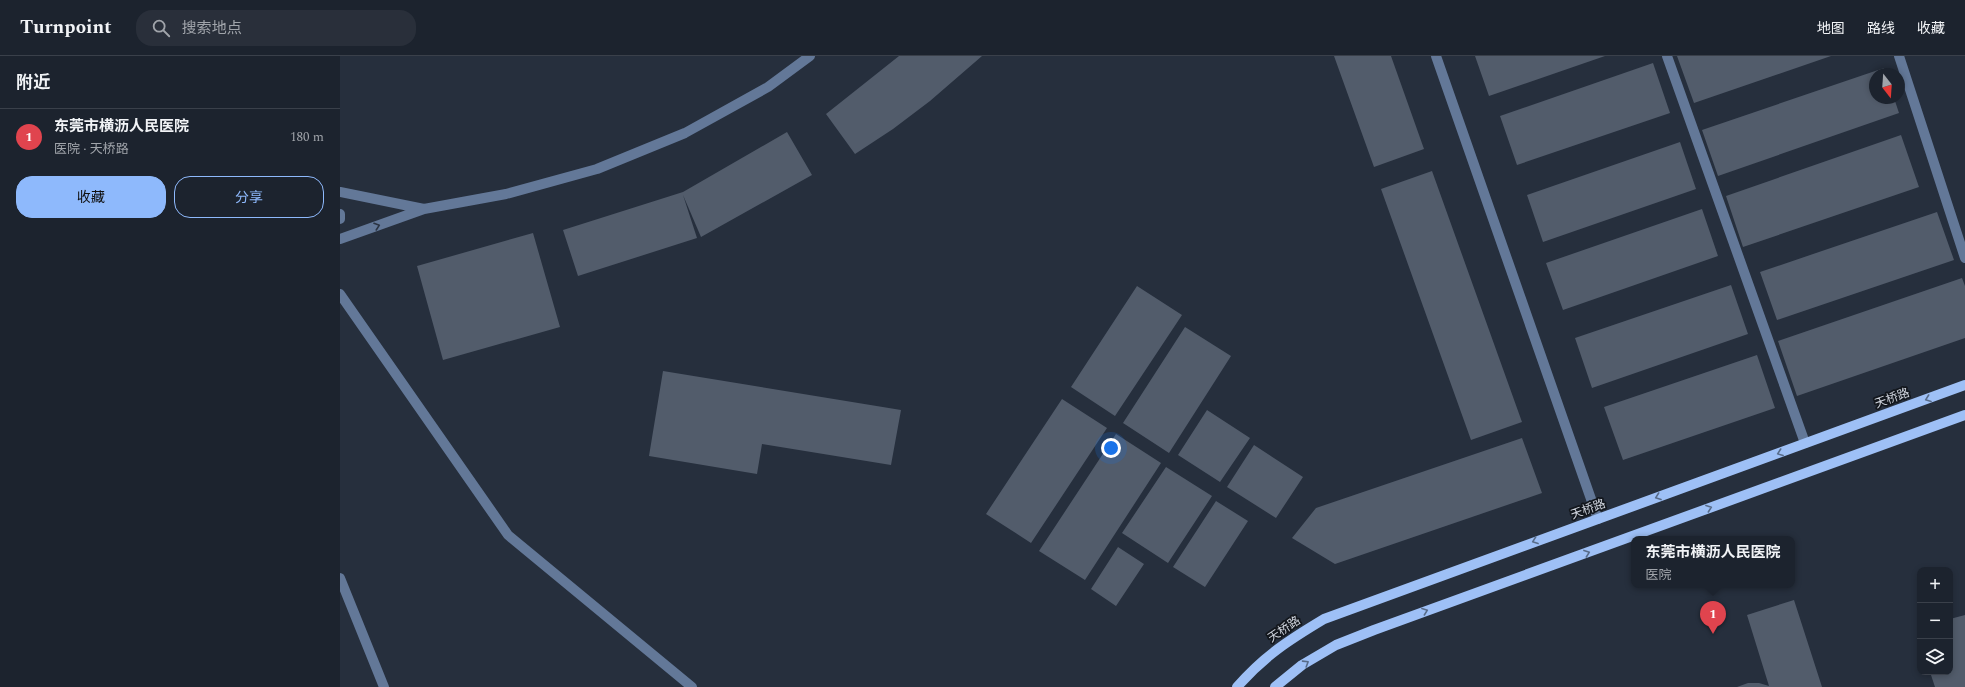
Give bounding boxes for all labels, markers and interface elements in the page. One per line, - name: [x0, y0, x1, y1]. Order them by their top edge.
- search box: [136, 10, 416, 46]
- text: Turnpoint: [20, 13, 112, 42]
- icon: search: [150, 17, 172, 39]
- text: 搜索地点: [182, 17, 242, 40]
- text: 地图: [1817, 18, 1845, 39]
- text: 路线: [1867, 18, 1895, 39]
- text: 收藏: [1917, 18, 1945, 39]
- north arrow: [1869, 68, 1905, 104]
- text: 附近: [16, 70, 50, 96]
- text: 东莞市横沥人民医院: [54, 115, 189, 138]
- text: 1: [25, 127, 33, 147]
- text: 180 m: [290, 127, 324, 147]
- text: 医院 · 天桥路: [54, 139, 129, 159]
- button: 收藏: [16, 176, 166, 218]
- button: 分享: [174, 176, 324, 218]
- one-way arrow: [373, 222, 380, 231]
- street label: 天桥路: [1872, 383, 1912, 414]
- one-way arrow: [1925, 394, 1932, 402]
- your location: [1101, 438, 1121, 458]
- one-way arrow: [1776, 448, 1783, 456]
- one-way arrow: [1654, 492, 1661, 501]
- street label: 天桥路: [1568, 494, 1608, 525]
- one-way arrow: [1705, 505, 1712, 513]
- popup: [1631, 536, 1795, 588]
- one-way arrow: [1532, 537, 1539, 545]
- text: 东莞市横沥人民医院: [1645, 541, 1781, 564]
- one-way arrow: [1583, 549, 1590, 557]
- text: 医院: [1645, 565, 1672, 585]
- map controls: [1917, 567, 1953, 675]
- button: +: [1917, 567, 1953, 603]
- pin: 1: [1700, 601, 1726, 634]
- button: −: [1917, 603, 1953, 639]
- one-way arrow: [1421, 608, 1428, 616]
- street label: 天桥路: [1264, 611, 1305, 647]
- button: layers: [1917, 639, 1953, 675]
- one-way arrow: [1302, 660, 1309, 668]

